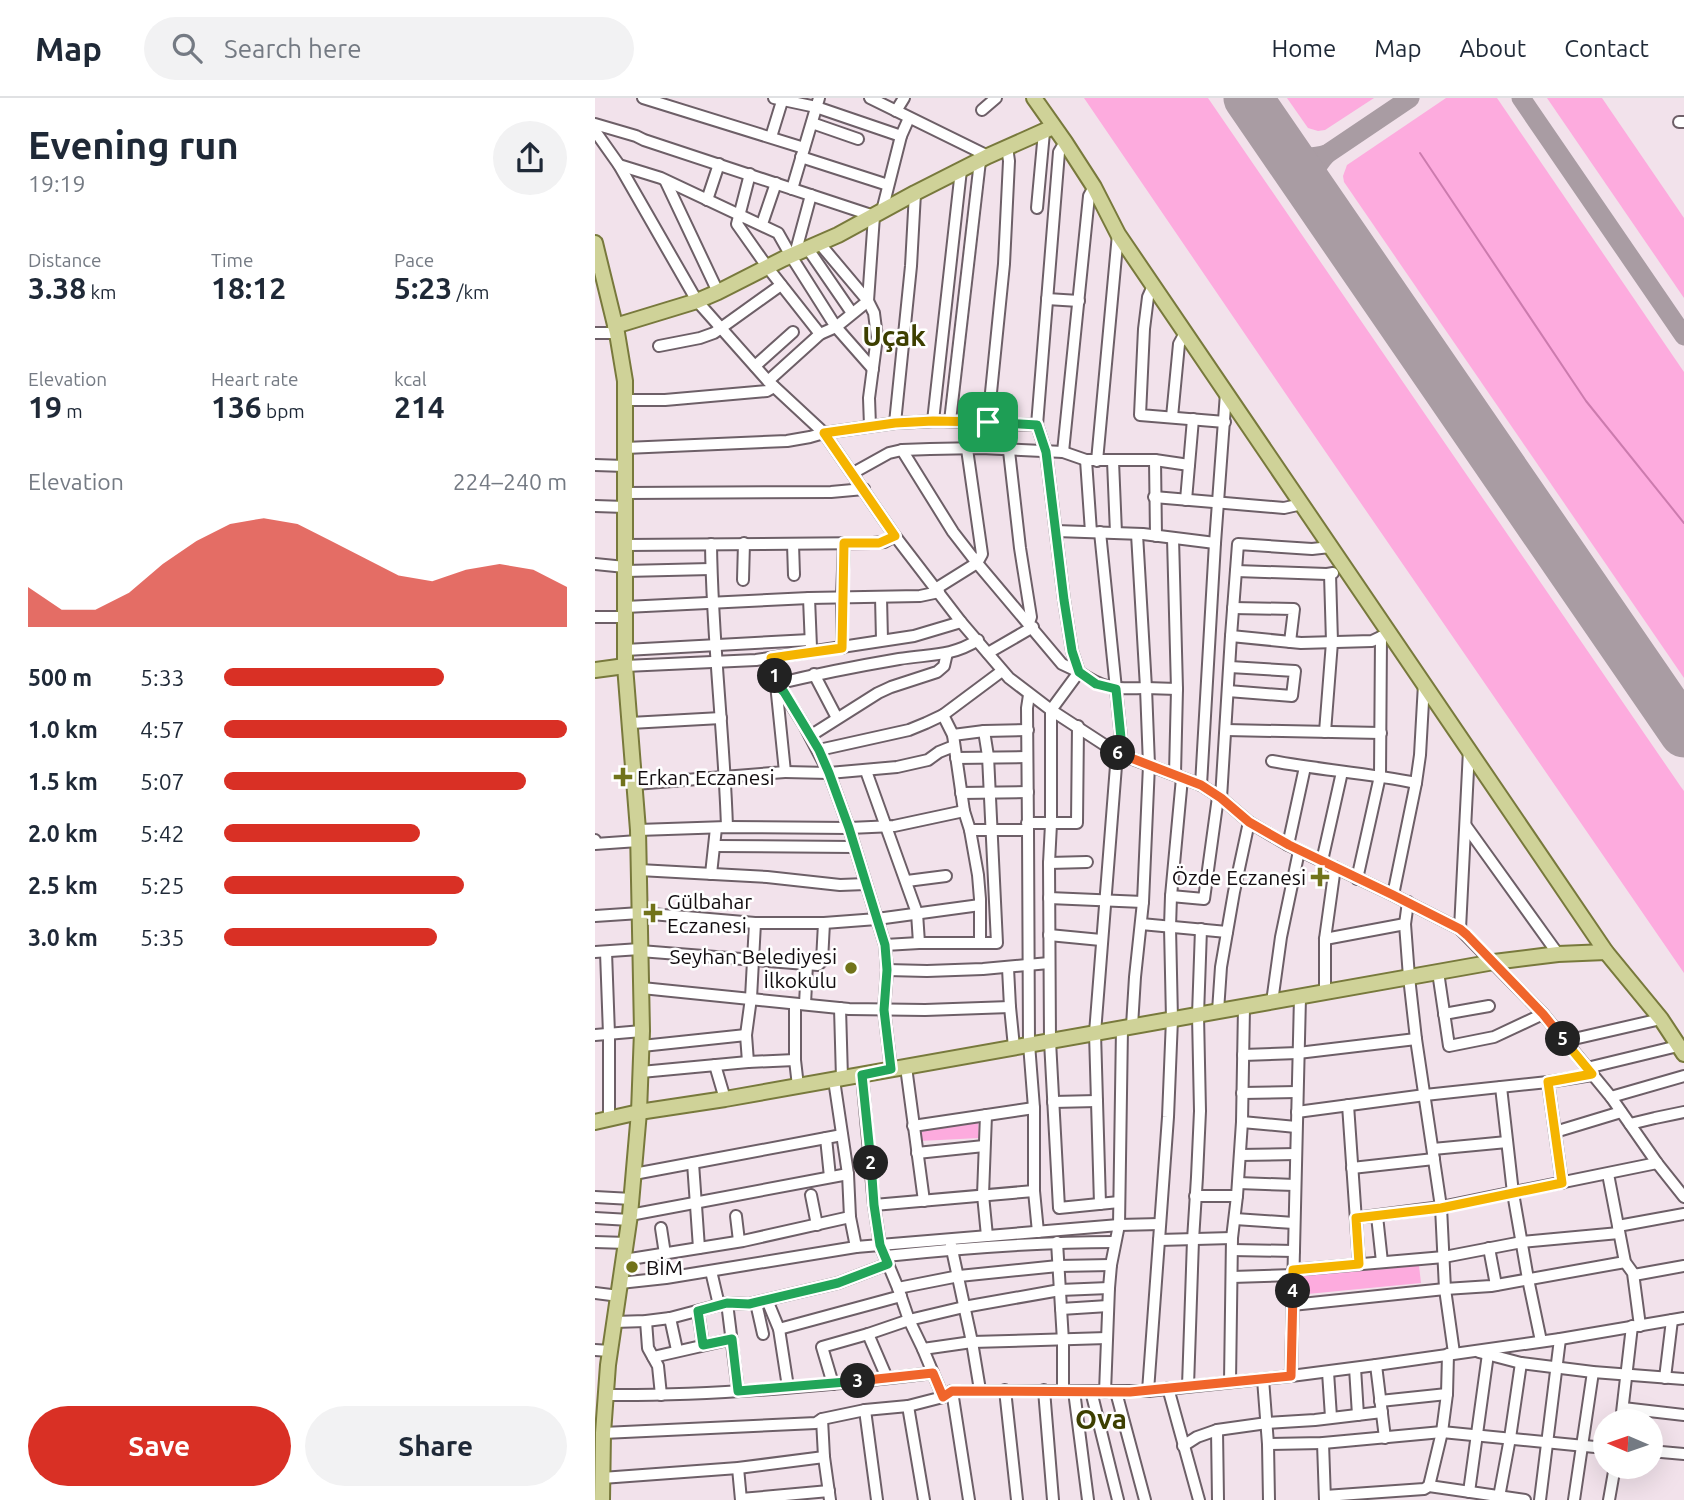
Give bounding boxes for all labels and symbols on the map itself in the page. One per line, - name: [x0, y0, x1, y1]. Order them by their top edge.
- district label: Uçak: [862, 320, 926, 352]
- pin: [958, 392, 1018, 452]
- pin: 1: [757, 658, 793, 694]
- pin: 6: [1100, 736, 1135, 770]
- place label: Erkan Eczanesi: [637, 765, 775, 789]
- marker: Erkan Eczanesi: [615, 769, 631, 785]
- place label: Özde Eczanesi: [1172, 865, 1306, 889]
- marker: Özde Eczanesi: [1312, 869, 1328, 885]
- place label: Gülbahar Eczanesi: [667, 889, 752, 937]
- marker: Gülbahar Eczanesi: [645, 905, 661, 921]
- place label: Seyhan Belediyesi İlkokulu: [669, 944, 837, 992]
- marker: Seyhan Belediyesi İlkokulu: [843, 960, 859, 976]
- pin: 5: [1545, 1021, 1581, 1056]
- pin: 2: [853, 1146, 889, 1180]
- place label: BİM: [646, 1255, 683, 1279]
- marker: BİM: [624, 1259, 640, 1275]
- pin: 4: [1275, 1274, 1311, 1308]
- pin: 3: [841, 1364, 875, 1398]
- district label: Ova: [1075, 1403, 1127, 1434]
- north arrow: [1593, 1409, 1663, 1479]

